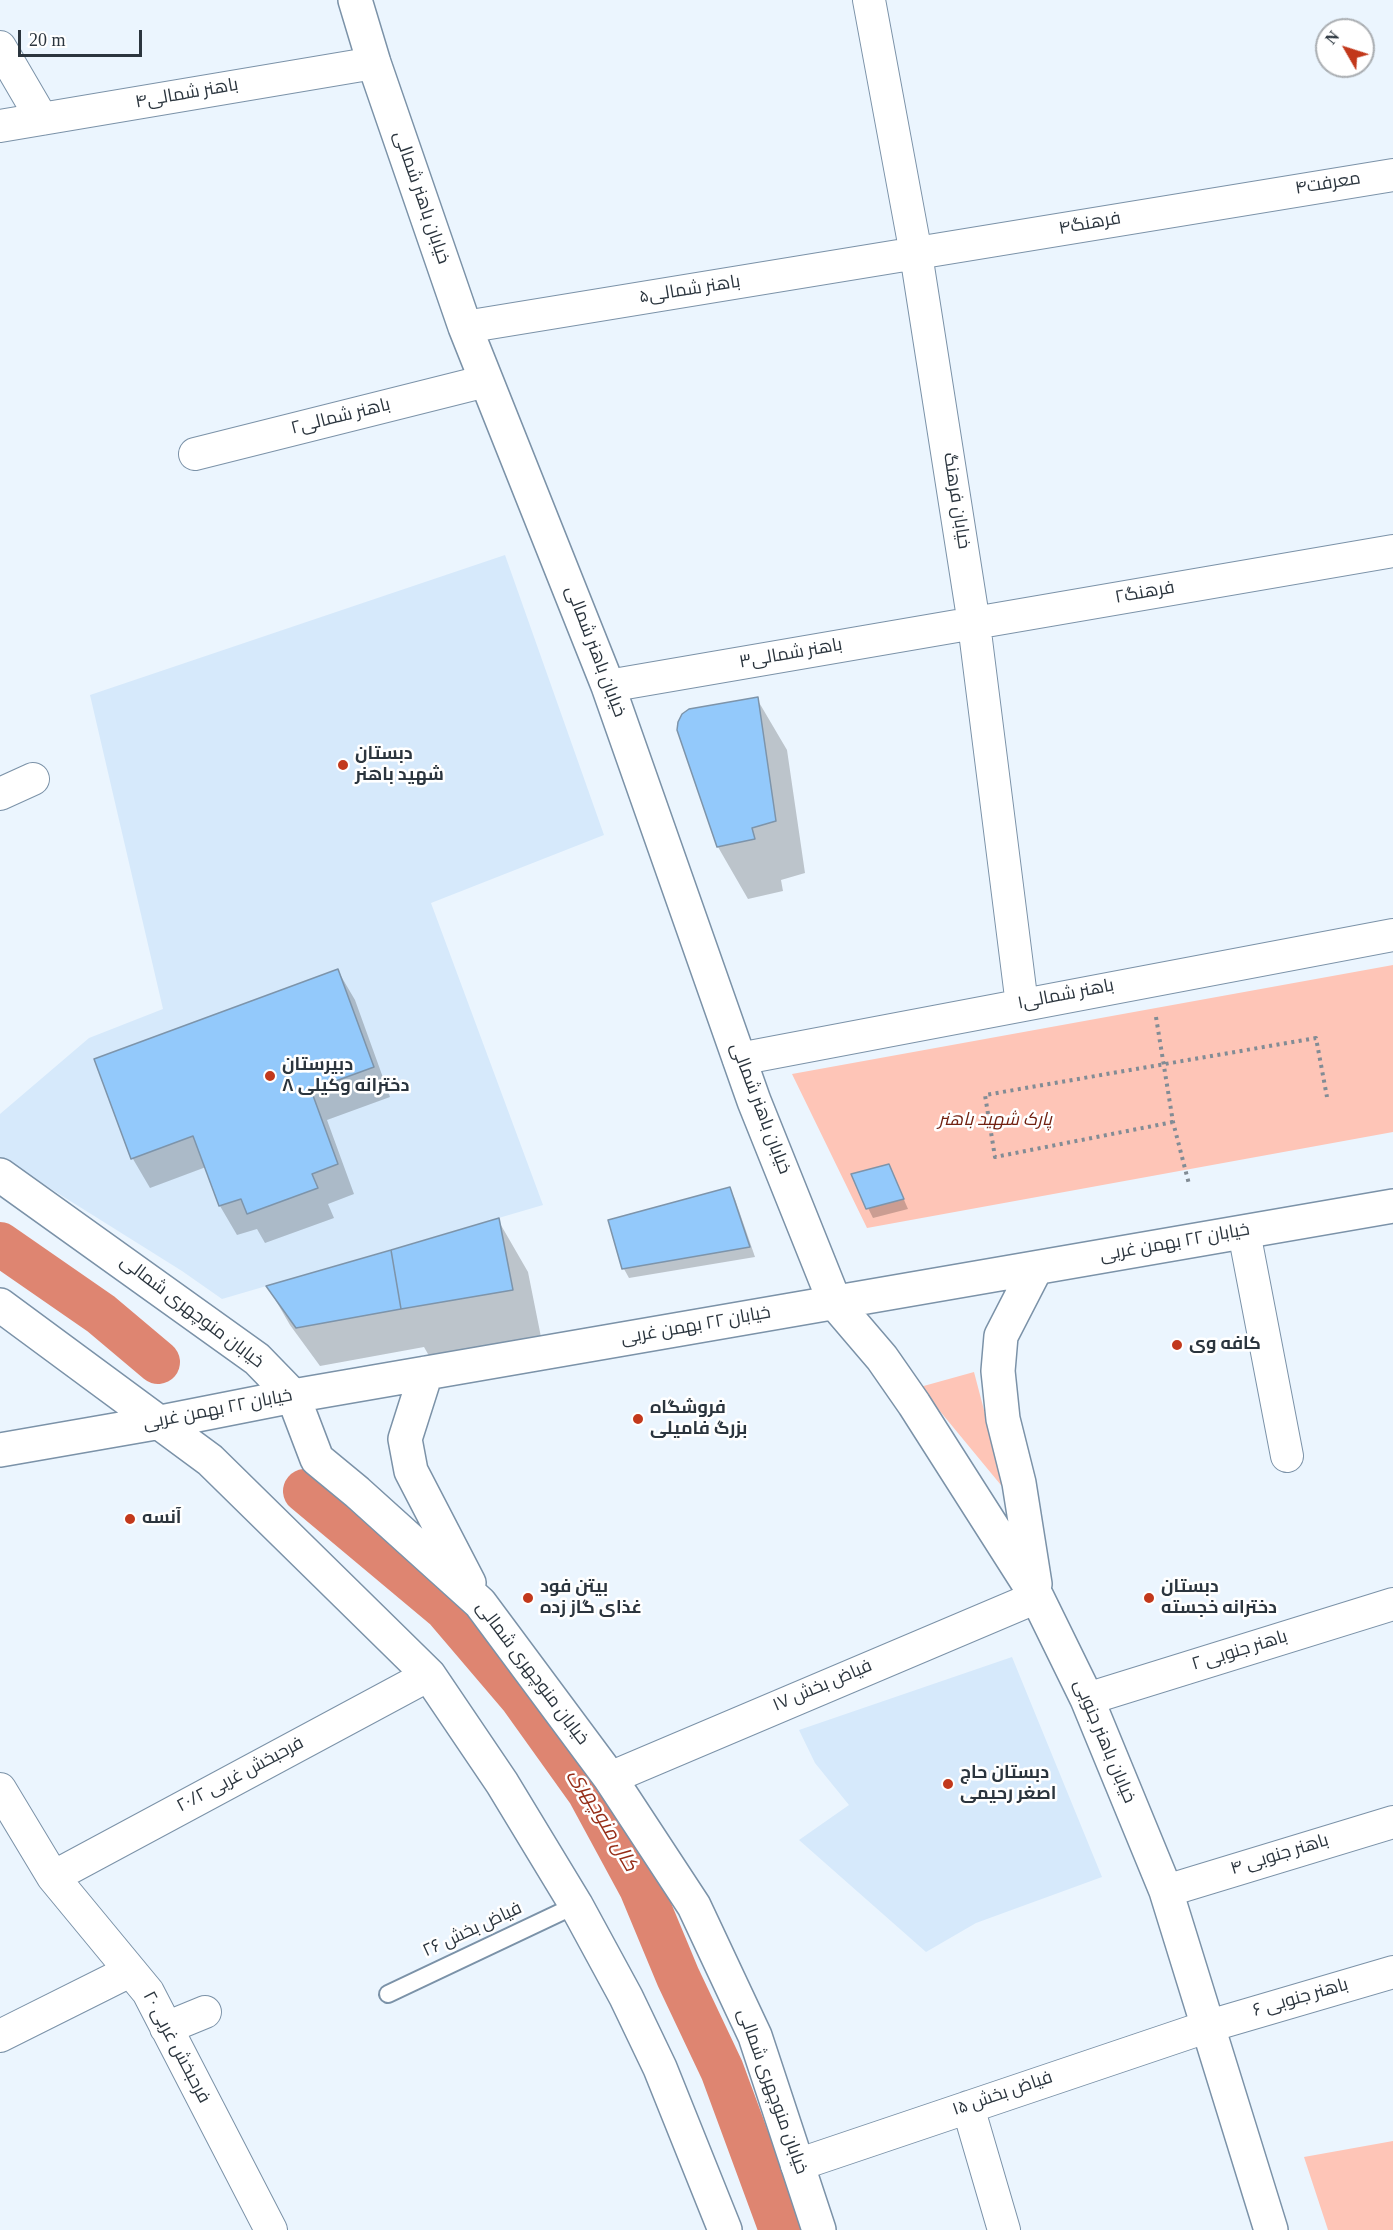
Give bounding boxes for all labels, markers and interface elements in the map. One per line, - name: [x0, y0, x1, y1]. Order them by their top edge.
- scale bar: [21, 18, 146, 56]
- north arrow: [1315, 18, 1375, 78]
- text: N: [1322, 28, 1342, 47]
- text: 20 m: [29, 30, 66, 50]
- street label: باهنر شمالی۴: [134, 75, 240, 115]
- street label: خیابان باهنر شمالی: [387, 129, 453, 267]
- street label: معرفت۴: [1294, 169, 1362, 201]
- street label: فرهنگ۴: [1057, 209, 1123, 241]
- street label: باهنر شمالی۵: [638, 272, 742, 310]
- street label: باهنر شمالی۲: [289, 395, 393, 441]
- street label: خیابان فرهنگ: [937, 451, 973, 551]
- street label: فرهنگ۲: [1114, 578, 1176, 610]
- street label: خیابان باهنر شمالی: [559, 583, 629, 721]
- street label: باهنر شمالی۳: [738, 635, 844, 675]
- place label: دبستان شهید باهنر: [355, 744, 444, 786]
- marker: دبستان شهید باهنر: [336, 758, 350, 772]
- street label: باهنر شمالی۱: [1016, 976, 1116, 1016]
- street label: خیابان باهنر شمالی: [724, 1040, 794, 1178]
- place label: دبیرستان دخترانه وکیلی ۸: [282, 1055, 409, 1098]
- marker: دبیرستان دخترانه وکیلی ۸: [263, 1069, 277, 1083]
- park label: پارک شهید باهنر: [938, 1110, 1052, 1132]
- street label: خیابان ۲۲ بهمن غربی: [1098, 1220, 1252, 1268]
- street label: خیابان منوچهری شمالی: [115, 1252, 267, 1374]
- street label: خیابان ۲۲ بهمن غربی: [619, 1303, 773, 1351]
- place label: کافه وی: [1189, 1334, 1261, 1356]
- marker: کافه وی: [1170, 1338, 1184, 1352]
- street label: خیابان ۲۲ بهمن غربی: [141, 1386, 295, 1436]
- place label: فروشگاه بزرگ فامیلی: [650, 1398, 747, 1440]
- marker: فروشگاه بزرگ فامیلی: [631, 1412, 645, 1426]
- place label: آنسه: [142, 1508, 181, 1530]
- marker: آنسه: [123, 1512, 137, 1526]
- place label: بیتن فود غذای گاز زده: [540, 1577, 642, 1620]
- place label: دبستان دخترانه خجسته: [1161, 1577, 1277, 1620]
- marker: بیتن فود غذای گاز زده: [521, 1591, 535, 1605]
- marker: دبستان دخترانه خجسته: [1142, 1591, 1156, 1605]
- street label: خیابان منوچهری شمالی: [470, 1598, 592, 1750]
- street label: باهنر جنوبی ۲: [1190, 1627, 1290, 1677]
- street label: فیاض بخش ۱۷: [770, 1656, 876, 1718]
- street label: خیابان باهنر جنوبی: [1067, 1677, 1139, 1807]
- street label: فرحبخش غربی ۲۰/۲: [174, 1733, 308, 1819]
- place label: دبستان حاج اصغر رحیمی: [960, 1763, 1056, 1806]
- water label: کال منوچهری: [563, 1765, 641, 1877]
- marker: دبستان حاج اصغر رحیمی: [941, 1777, 955, 1791]
- street label: باهنر جنوبی ۴: [1228, 1831, 1332, 1881]
- street label: فیاض بخش ۲۶: [420, 1899, 526, 1963]
- street label: باهنر جنوبی ۶: [1251, 1975, 1351, 2023]
- street label: فرحبخش غربی ۲۰: [136, 1988, 214, 2108]
- street label: خیابان منوچهری شمالی: [731, 2006, 811, 2178]
- street label: فیاض بخش ۱۵: [950, 2068, 1056, 2122]

